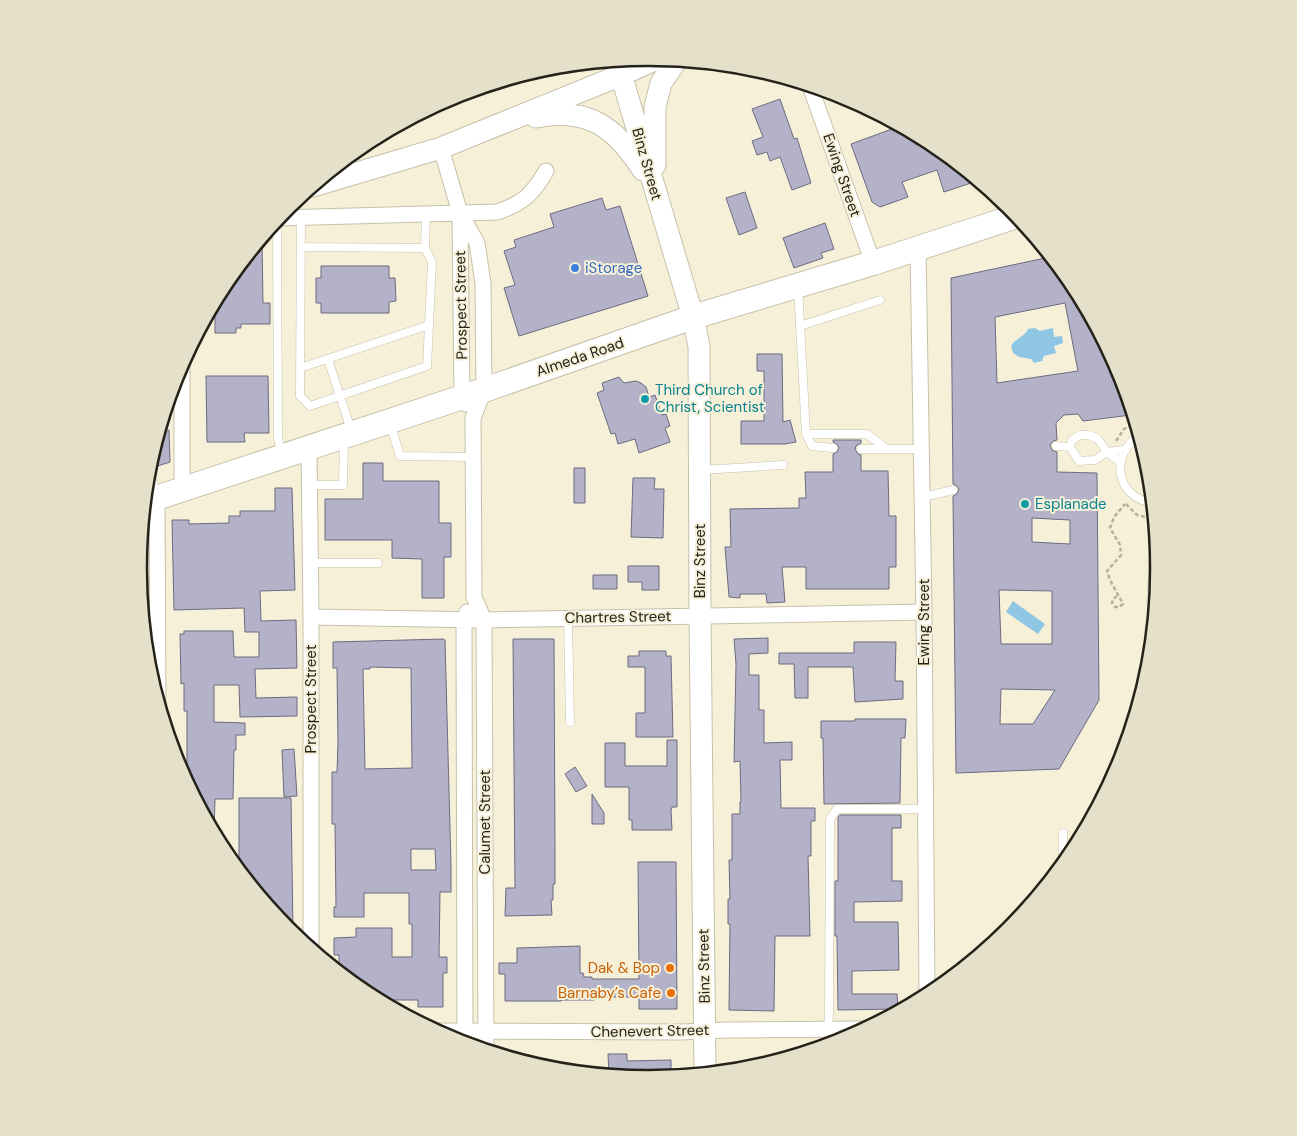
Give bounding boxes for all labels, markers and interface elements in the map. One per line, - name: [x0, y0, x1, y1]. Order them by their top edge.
- street label: Binz Street: [627, 125, 667, 203]
- street label: Ewing Street: [818, 131, 866, 219]
- street label: Prospect Street: [450, 250, 472, 360]
- place label: iStorage: [585, 258, 642, 278]
- marker: iStorage: [569, 262, 581, 274]
- street label: Almeda Road: [533, 333, 627, 381]
- place label: Third Church of Christ, Scientist: [655, 380, 765, 417]
- marker: Third Church of Christ, Scientist: [639, 393, 651, 405]
- place label: Esplanade: [1035, 494, 1107, 514]
- marker: Esplanade: [1019, 498, 1031, 510]
- street label: Binz Street: [690, 524, 710, 598]
- street label: Ewing Street: [914, 578, 934, 666]
- street label: Chartres Street: [564, 606, 672, 628]
- street label: Prospect Street: [301, 644, 321, 754]
- street label: Calumet Street: [475, 769, 495, 874]
- street label: Binz Street: [693, 928, 715, 1003]
- place label: Dak & Bop: [588, 958, 660, 978]
- marker: Dak & Bop: [664, 962, 676, 974]
- place label: Barnaby’s Cafe: [558, 983, 661, 1003]
- marker: Barnaby’s Cafe: [665, 987, 677, 999]
- street label: Chenevert Street: [590, 1020, 710, 1042]

